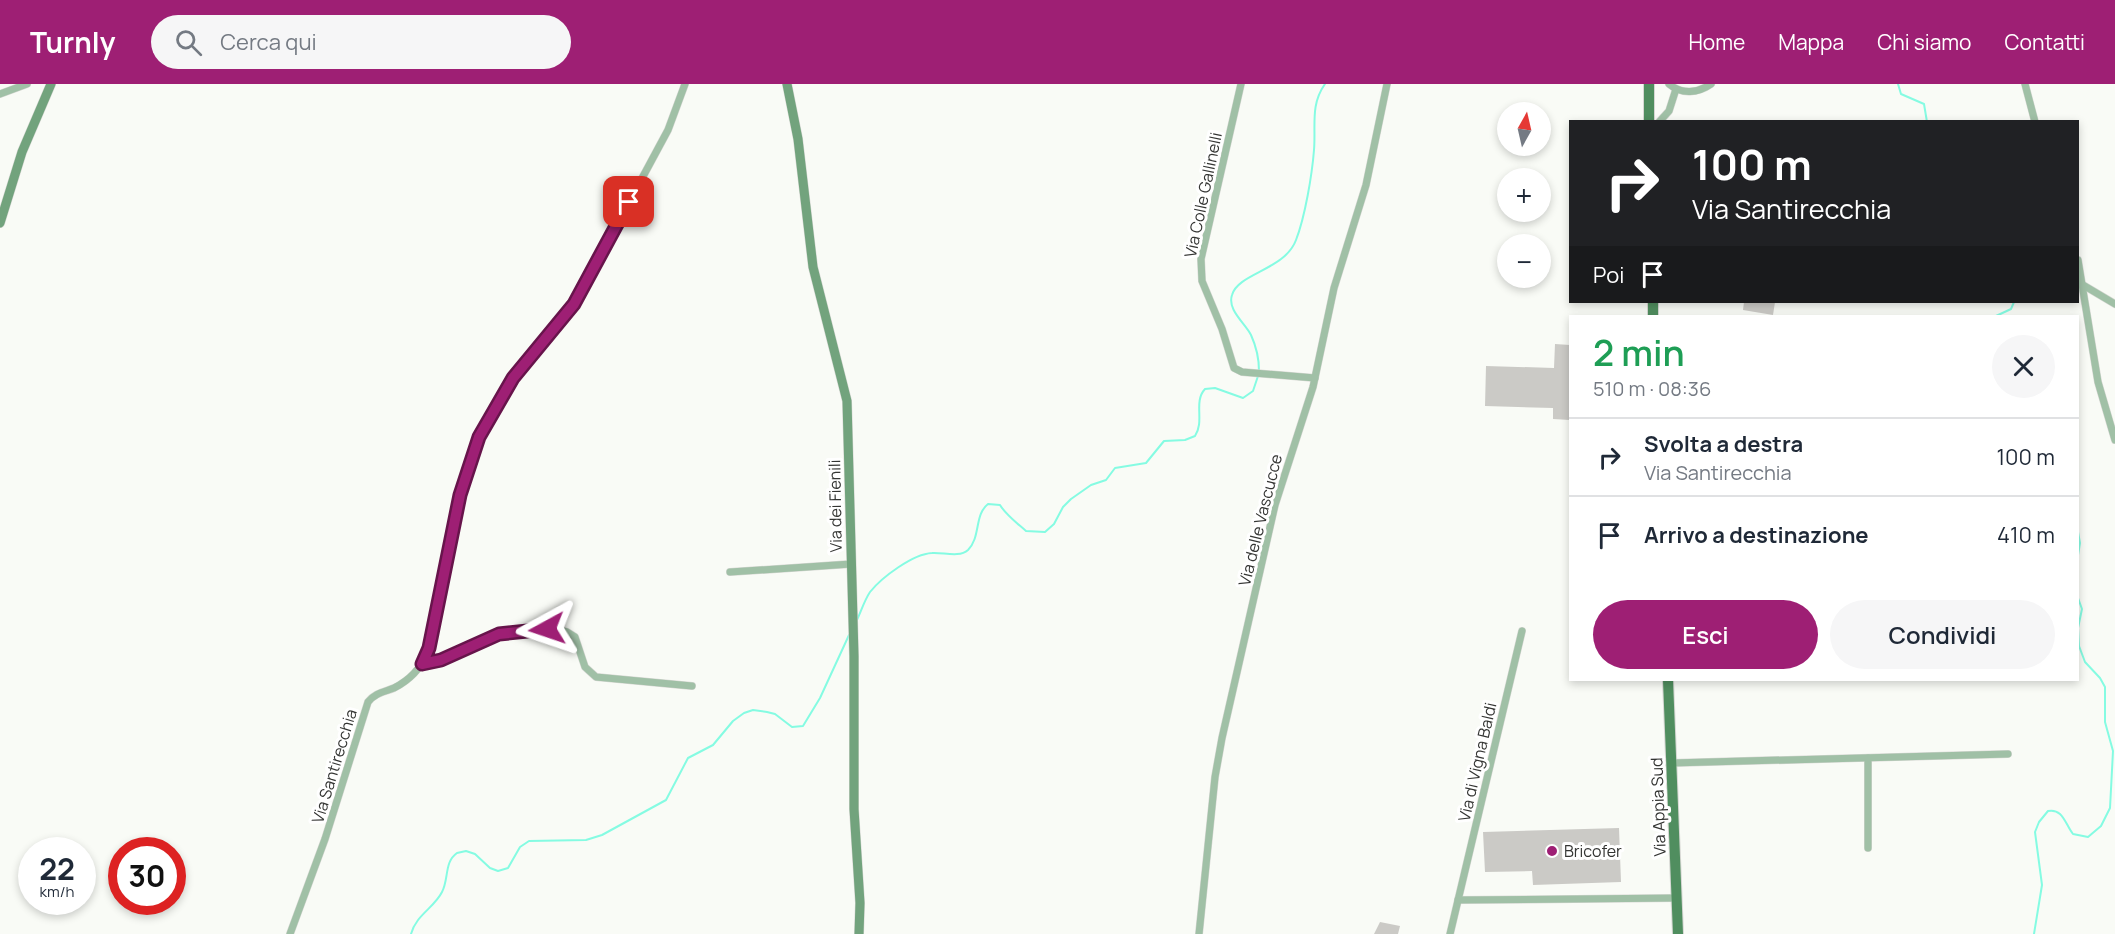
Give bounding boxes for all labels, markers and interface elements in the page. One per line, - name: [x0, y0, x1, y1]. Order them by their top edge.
- search box: [151, 15, 571, 69]
- text: Turnly: [30, 23, 115, 61]
- icon: search: [172, 26, 205, 59]
- text: Cerca qui: [220, 27, 317, 57]
- text: Home: [1688, 28, 1745, 56]
- text: Mappa: [1778, 28, 1844, 56]
- text: Chi siamo: [1877, 28, 1972, 56]
- text: Contatti: [2005, 28, 2085, 56]
- north arrow: [1497, 102, 1551, 156]
- map controls: [1497, 102, 1551, 288]
- street label: Via Colle Gallinelli: [1179, 130, 1227, 260]
- text: 100 m: [1692, 135, 1812, 193]
- icon: right: [1593, 144, 1671, 222]
- button: +: [1497, 168, 1551, 222]
- pin: [603, 176, 654, 227]
- icon: arrive: [612, 185, 645, 218]
- text: Via Santirecchia: [1692, 190, 1891, 227]
- button: −: [1497, 234, 1551, 288]
- icon: arrive: [1636, 258, 1669, 291]
- text: Poi: [1593, 260, 1624, 290]
- text: 2 min: [1593, 328, 1685, 377]
- button: close: [1992, 335, 2055, 398]
- text: 510 m · 08:36: [1593, 375, 1711, 402]
- text: Svolta a destra: [1644, 429, 1803, 459]
- icon: right: [1593, 441, 1626, 474]
- text: 100 m: [1997, 442, 2055, 472]
- street label: Via delle Vascucce: [1233, 452, 1287, 588]
- text: Via Santirecchia: [1644, 459, 1792, 486]
- street label: Via dei Fienili: [823, 460, 847, 552]
- icon: arrive: [1593, 519, 1626, 552]
- text: Arrivo a destinazione: [1644, 520, 1868, 550]
- text: 410 m: [1997, 520, 2055, 550]
- position arrow: [515, 597, 579, 661]
- button: Esci: [1593, 600, 1818, 669]
- button: Condividi: [1830, 600, 2055, 669]
- street label: Via di Vigna Baldi: [1453, 700, 1501, 824]
- street label: Via Santirecchia: [306, 706, 362, 826]
- street label: Via Appia Sud: [1645, 757, 1671, 857]
- speed limit sign: 30: [108, 837, 186, 915]
- place label: Bricofer: [1564, 840, 1622, 862]
- marker: Bricofer: [1545, 844, 1559, 858]
- text: 22: [39, 848, 75, 889]
- text: km/h: [40, 881, 74, 902]

